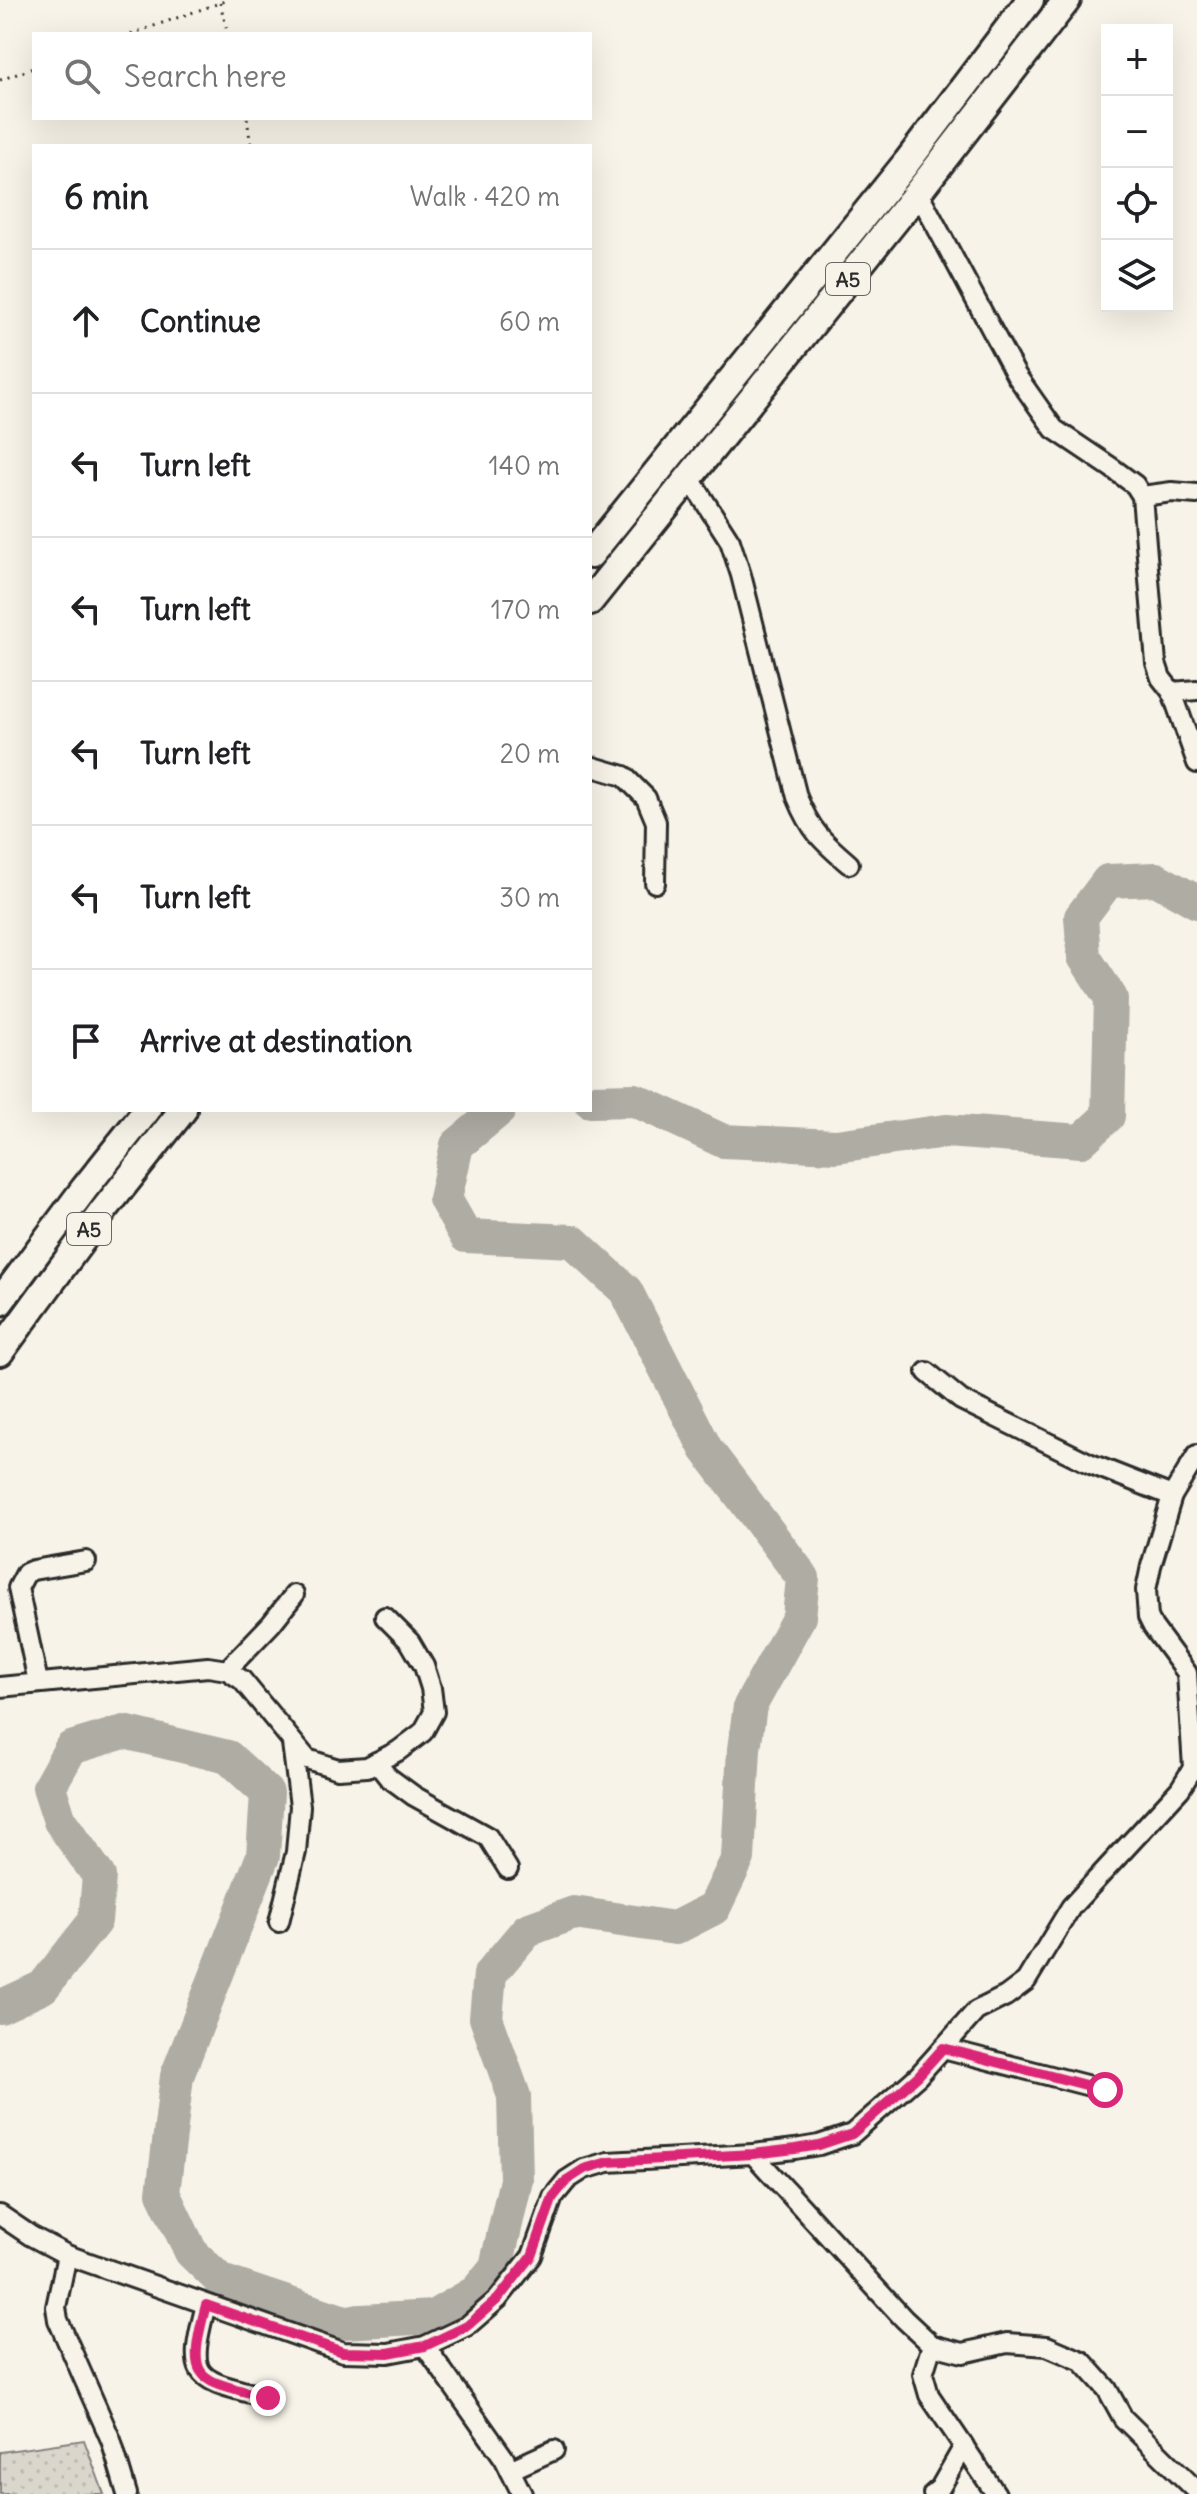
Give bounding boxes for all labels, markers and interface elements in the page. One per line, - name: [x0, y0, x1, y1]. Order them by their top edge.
- map controls: [1101, 24, 1173, 312]
- button: +: [1101, 24, 1173, 96]
- search box: [32, 32, 592, 120]
- icon: search: [60, 54, 104, 98]
- text: Search here: [124, 57, 287, 95]
- button: −: [1101, 96, 1173, 168]
- button: locate: [1101, 168, 1173, 240]
- text: 6 min: [64, 175, 149, 218]
- text: Walk · 420 m: [410, 180, 560, 213]
- button: layers: [1101, 240, 1173, 312]
- road number: A5: [826, 263, 870, 295]
- icon: ahead: [64, 299, 108, 343]
- text: Continue: [140, 302, 261, 340]
- text: 60 m: [499, 305, 560, 338]
- icon: left: [64, 443, 108, 487]
- text: Turn left: [140, 446, 251, 484]
- text: 140 m: [489, 449, 560, 482]
- icon: left: [64, 587, 108, 631]
- text: Turn left: [140, 590, 251, 628]
- text: 170 m: [491, 593, 560, 626]
- icon: left: [64, 731, 108, 775]
- text: Turn left: [140, 734, 251, 772]
- text: 20 m: [500, 737, 560, 770]
- icon: left: [64, 875, 108, 919]
- text: Turn left: [140, 878, 251, 916]
- text: 30 m: [499, 881, 560, 914]
- icon: arrive: [64, 1019, 108, 1063]
- text: Arrive at destination: [140, 1022, 412, 1060]
- road number: A5: [67, 1213, 111, 1245]
- route start: [1087, 2072, 1123, 2108]
- route end: [250, 2380, 286, 2416]

